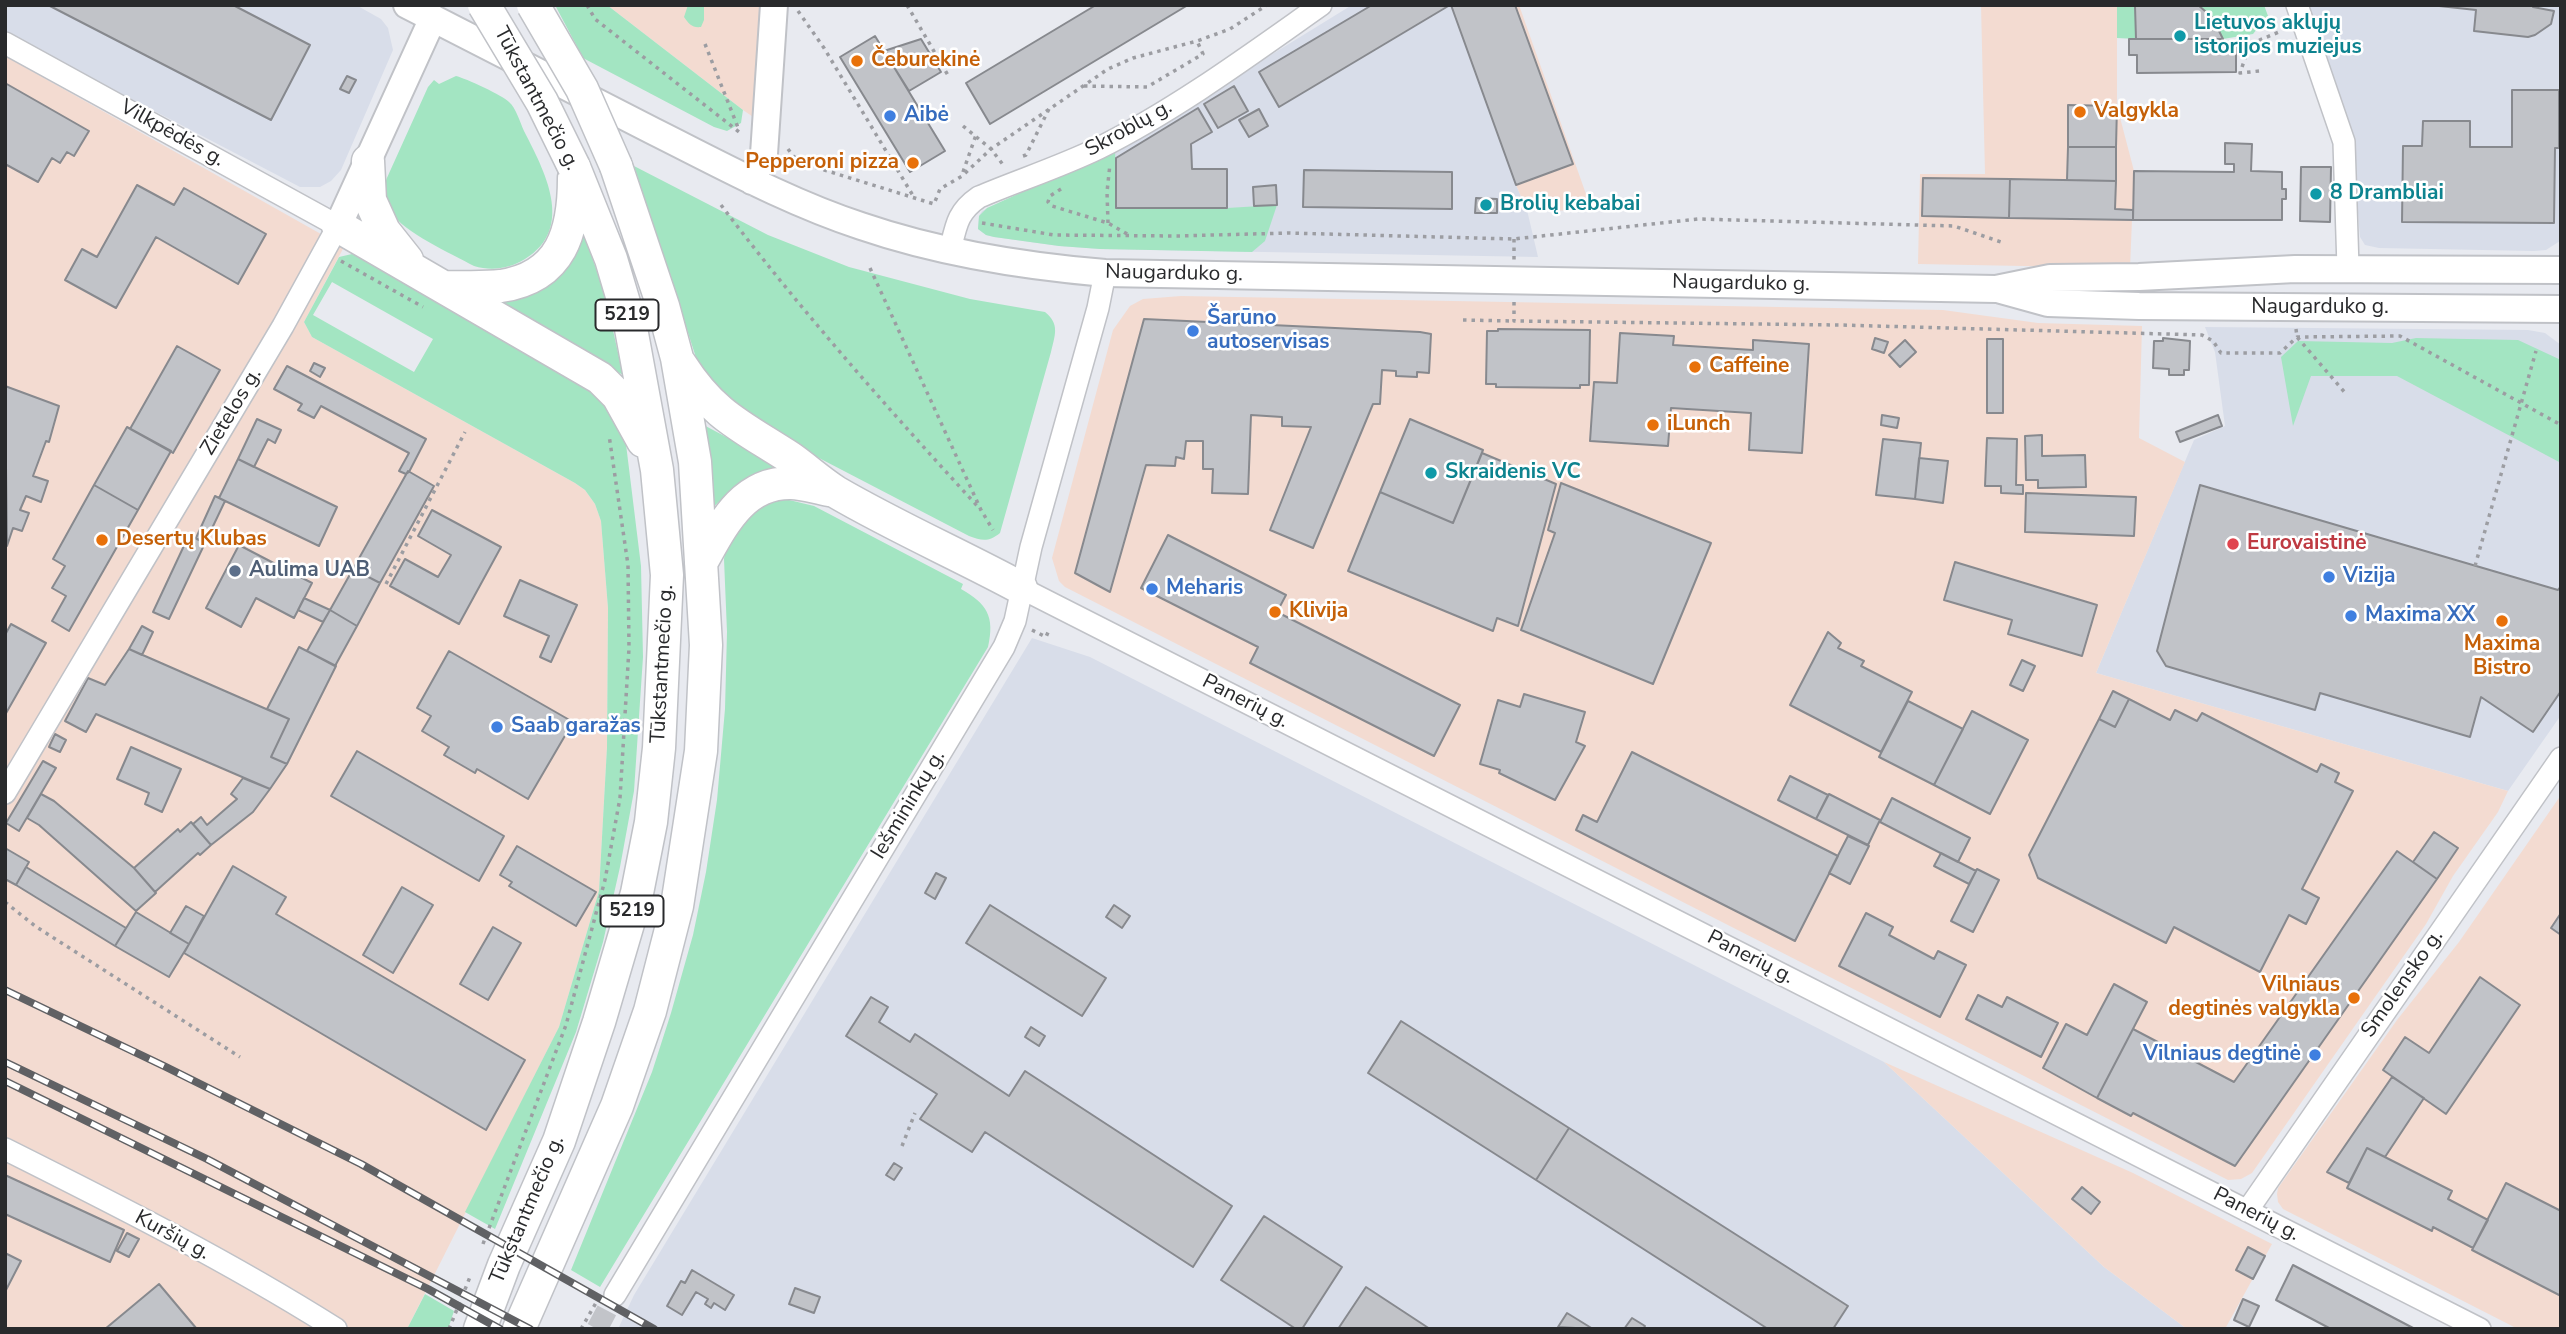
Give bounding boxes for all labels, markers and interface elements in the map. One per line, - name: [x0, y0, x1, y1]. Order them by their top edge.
- place label: Lietuvos aklųjų istorijos muziejus: [2194, 11, 2362, 61]
- street label: Tūkstantmečio g.: [488, 23, 584, 175]
- marker: Lietuvos aklųjų istorijos muziejus: [2172, 28, 2188, 44]
- place label: Čeburekinė: [871, 48, 980, 74]
- marker: Čeburekinė: [849, 53, 865, 69]
- street label: Vilkpėdės g.: [115, 95, 229, 173]
- street label: Skroblų g.: [1081, 95, 1177, 163]
- place label: Valgykla: [2094, 99, 2179, 125]
- place label: Aibė: [904, 103, 949, 129]
- marker: Valgykla: [2072, 104, 2088, 120]
- marker: Aibė: [882, 108, 898, 124]
- place label: Pepperoni pizza: [745, 150, 899, 176]
- marker: Pepperoni pizza: [905, 155, 921, 171]
- place label: 8 Drambliai: [2330, 181, 2444, 207]
- marker: 8 Drambliai: [2308, 186, 2324, 202]
- place label: Brolių kebabai: [1500, 192, 1640, 218]
- marker: Brolių kebabai: [1478, 197, 1494, 213]
- street label: Naugarduko g.: [1105, 260, 1243, 288]
- street label: Naugarduko g.: [1672, 270, 1810, 298]
- street label: Naugarduko g.: [2251, 295, 2389, 321]
- road number: 5219: [596, 300, 658, 330]
- place label: Šarūno autoservisas: [1207, 306, 1330, 356]
- marker: Šarūno autoservisas: [1185, 323, 1201, 339]
- place label: Caffeine: [1709, 354, 1789, 380]
- marker: Caffeine: [1687, 359, 1703, 375]
- street label: Zietelos g.: [196, 364, 268, 460]
- place label: iLunch: [1667, 412, 1731, 438]
- marker: iLunch: [1645, 417, 1661, 433]
- place label: Skraidenis VC: [1445, 460, 1581, 486]
- marker: Skraidenis VC: [1423, 465, 1439, 481]
- place label: Desertų Klubas: [116, 527, 267, 553]
- place label: Eurovaistinė: [2247, 531, 2367, 557]
- marker: Desertų Klubas: [94, 532, 110, 548]
- marker: Eurovaistinė: [2225, 536, 2241, 552]
- place label: Aulima UAB: [249, 558, 370, 584]
- marker: Aulima UAB: [227, 563, 243, 579]
- place label: Vizija: [2343, 564, 2396, 590]
- marker: Vizija: [2321, 569, 2337, 585]
- place label: Meharis: [1166, 576, 1243, 602]
- marker: Meharis: [1144, 581, 1160, 597]
- street label: Tūkstantmečio g.: [646, 584, 680, 744]
- place label: Klivija: [1289, 599, 1348, 625]
- place label: Maxima XX: [2365, 603, 2475, 629]
- marker: Klivija: [1267, 604, 1283, 620]
- marker: Maxima XX: [2343, 608, 2359, 624]
- marker: Maxima Bistro: [2494, 613, 2510, 629]
- place label: Maxima Bistro: [2464, 632, 2540, 682]
- street label: Panerių g.: [1198, 670, 1292, 734]
- place label: Saab garažas: [511, 714, 641, 740]
- marker: Saab garažas: [489, 719, 505, 735]
- street label: Iešmininkų g.: [867, 746, 951, 864]
- road number: 5219: [600, 896, 664, 926]
- street label: Smolensko g.: [2356, 925, 2450, 1043]
- street label: Panerių g.: [1703, 926, 1797, 990]
- place label: Vilniaus degtinės valgykla: [2168, 973, 2340, 1023]
- marker: Vilniaus degtinės valgykla: [2346, 990, 2362, 1006]
- place label: Vilniaus degtinė: [2143, 1042, 2301, 1068]
- marker: Vilniaus degtinė: [2307, 1047, 2323, 1063]
- street label: Tūkstantmečio g.: [485, 1132, 571, 1288]
- street label: Panerių g.: [2209, 1183, 2303, 1247]
- street label: Kuršių g.: [130, 1206, 214, 1266]

